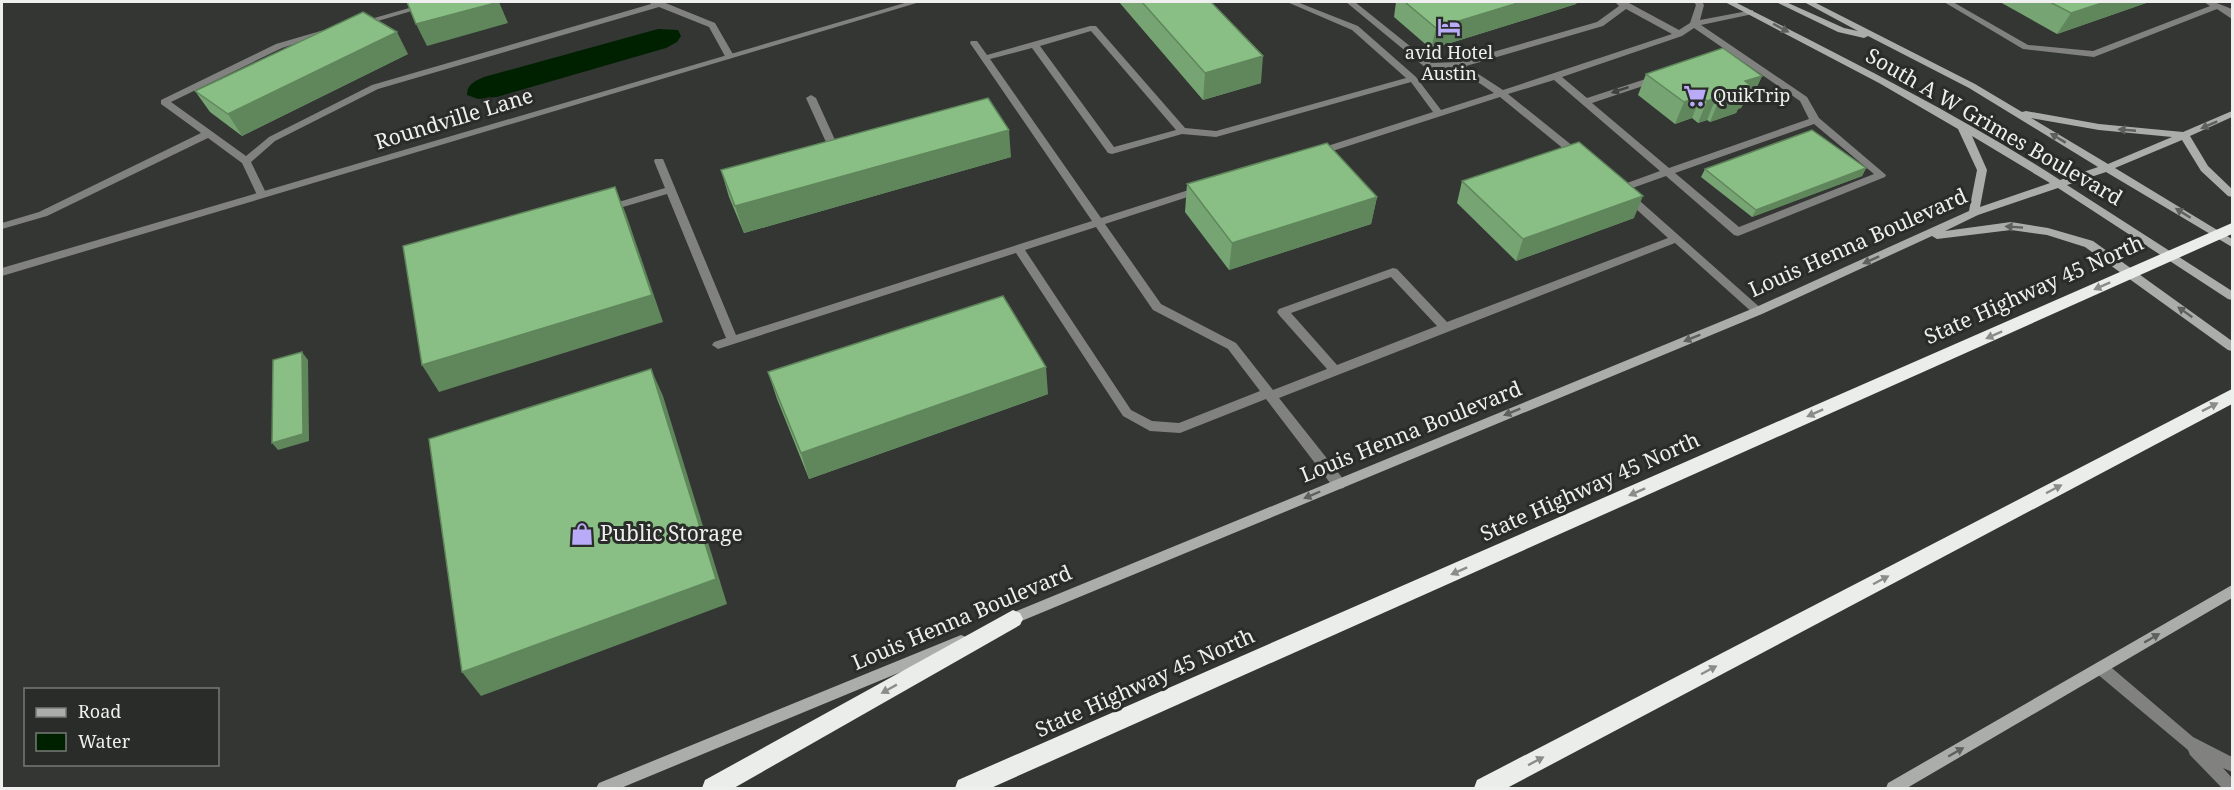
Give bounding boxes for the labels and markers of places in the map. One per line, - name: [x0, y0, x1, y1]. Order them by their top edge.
- hotel icon: avid Hotel Austin: [1436, 14, 1462, 40]
- place label: avid Hotel Austin: [1405, 40, 1494, 85]
- supermarket icon: QuikTrip: [1682, 83, 1708, 109]
- place label: QuikTrip: [1713, 83, 1790, 107]
- place label: Public Storage: [600, 519, 743, 547]
- shop icon: Public Storage: [569, 521, 595, 547]

